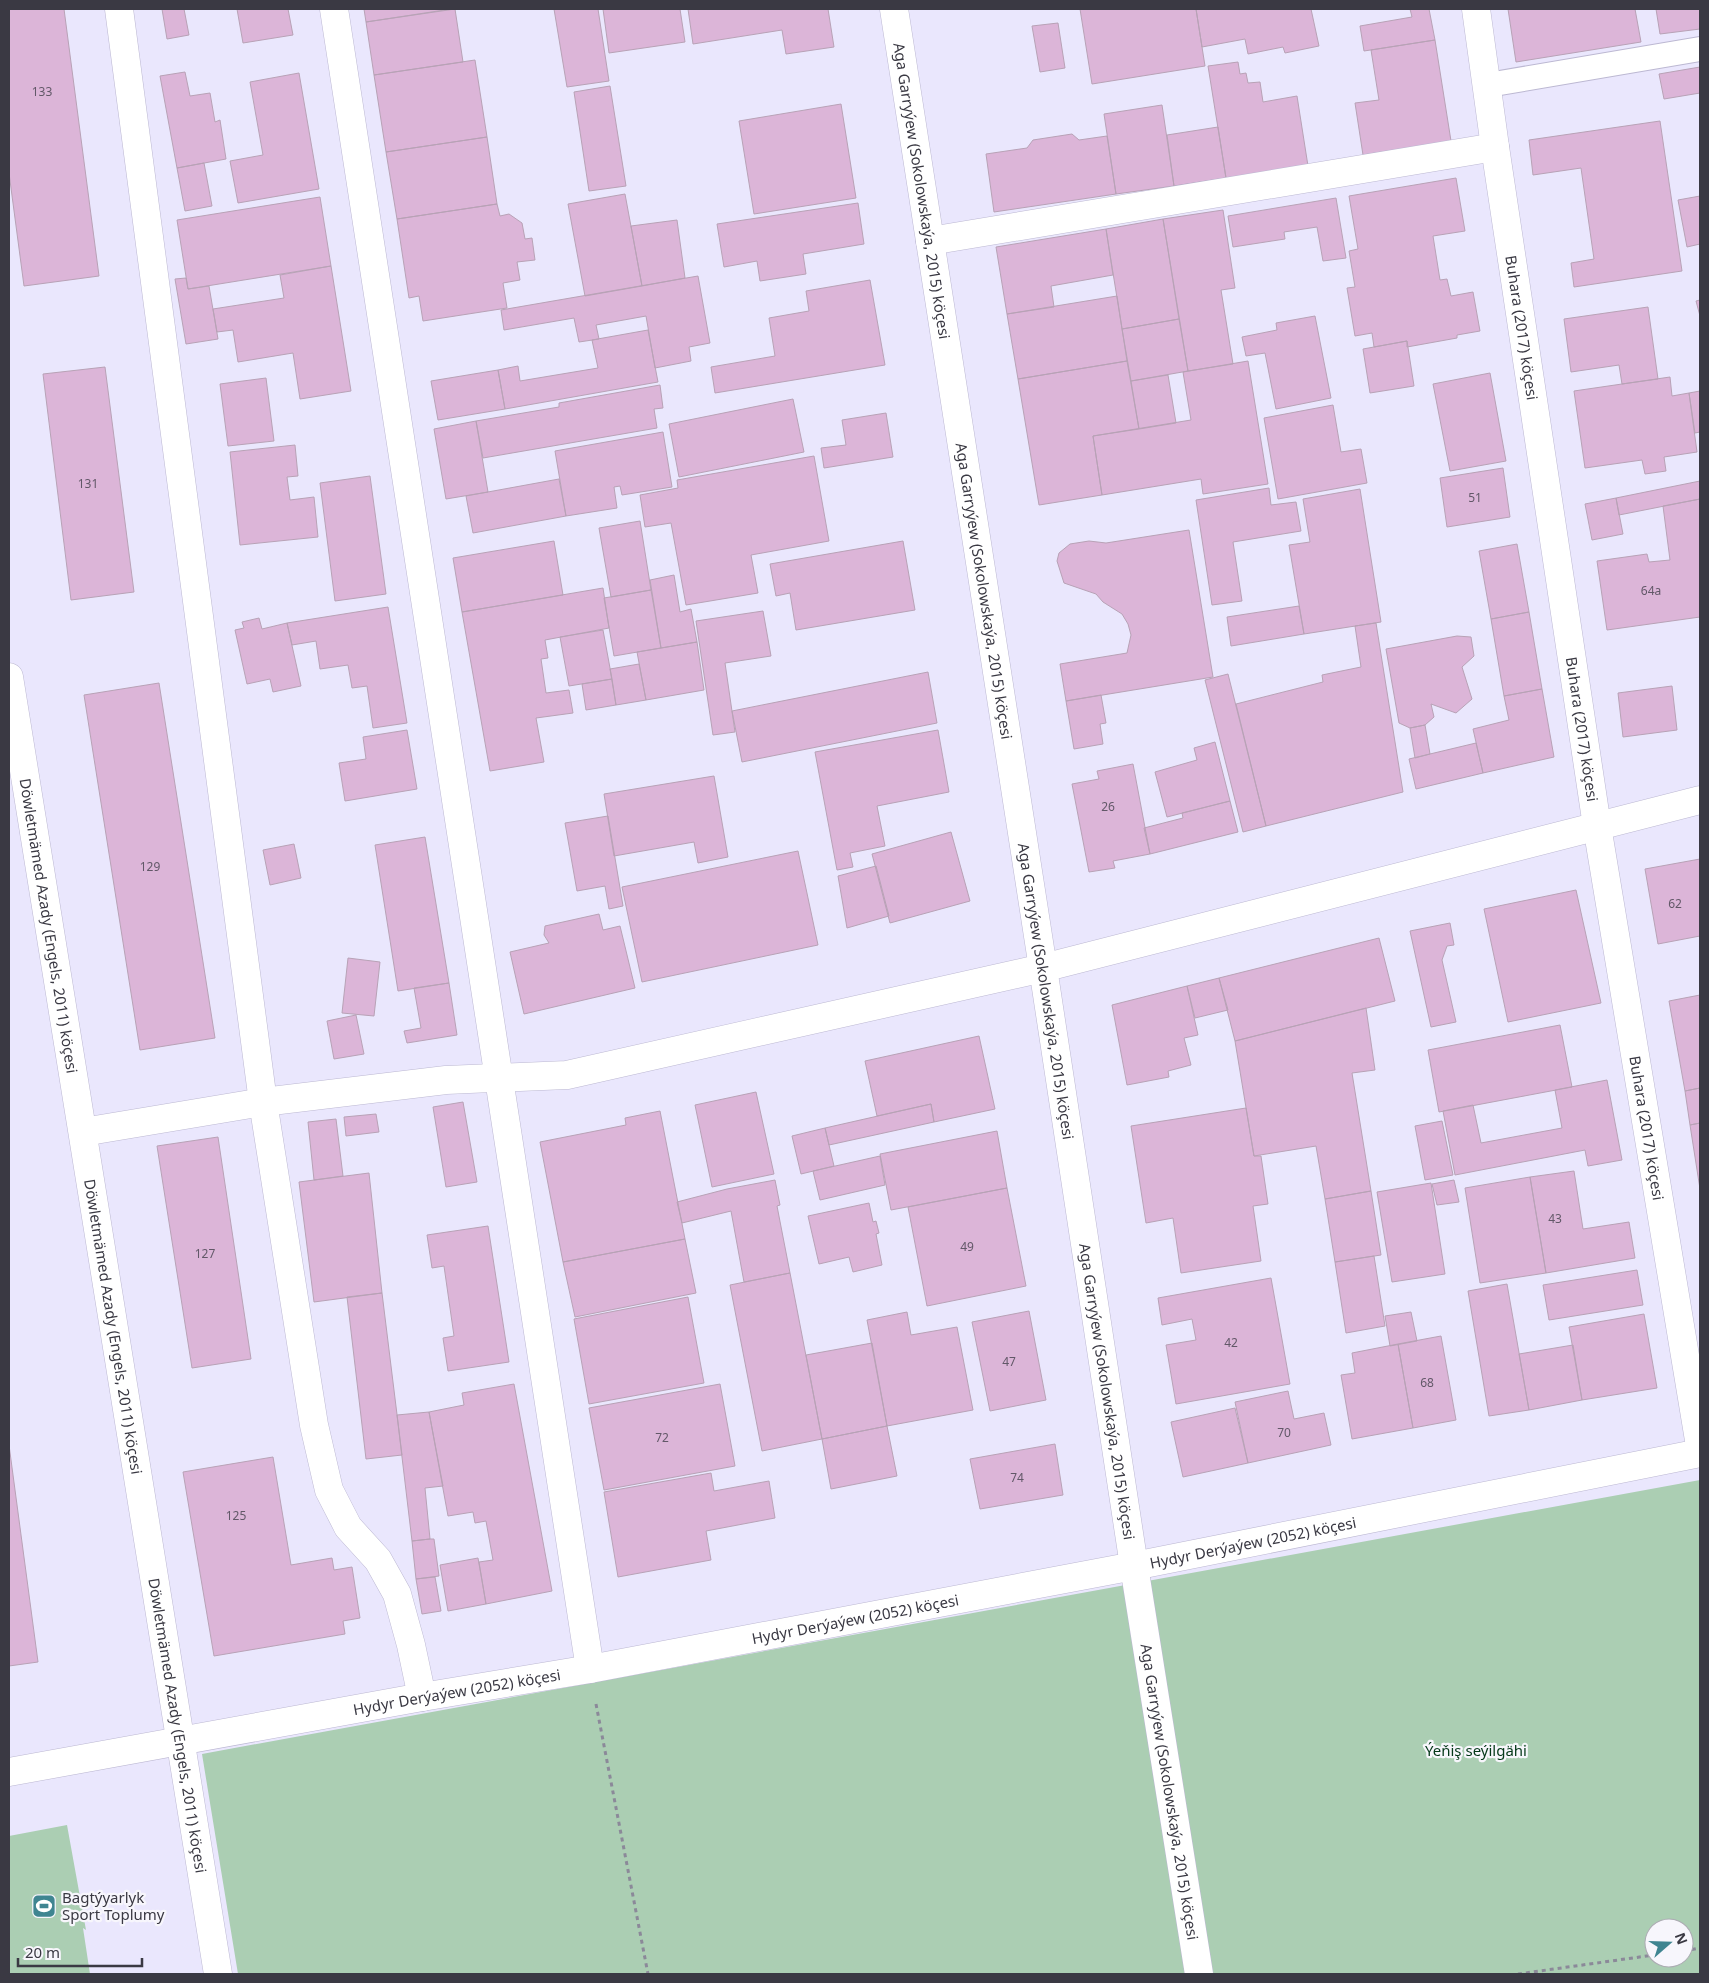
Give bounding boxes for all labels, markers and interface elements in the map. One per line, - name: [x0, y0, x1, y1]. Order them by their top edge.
- street label: Aga Garryýew (Sokolowskaýa, 2015) köçesi: [889, 41, 955, 340]
- house number: 133: [32, 83, 52, 100]
- street label: Buhara (2017) köçesi: [1501, 254, 1543, 401]
- street label: Aga Garryýew (Sokolowskaýa, 2015) köçesi: [952, 441, 1017, 741]
- house number: 131: [78, 475, 98, 492]
- house number: 51: [1468, 489, 1482, 506]
- house number: 64a: [1641, 582, 1661, 599]
- street label: Buhara (2017) köçesi: [1562, 655, 1603, 803]
- street label: Döwletmämed Azady (Engels, 2011) köçesi: [15, 777, 83, 1075]
- house number: 26: [1101, 798, 1115, 815]
- street label: Aga Garryýew (Sokolowskaýa, 2015) köçesi: [1014, 842, 1079, 1141]
- house number: 129: [140, 858, 160, 875]
- house number: 62: [1668, 895, 1682, 912]
- street label: Buhara (2017) köçesi: [1625, 1054, 1669, 1202]
- street label: Döwletmämed Azady (Engels, 2011) köçesi: [80, 1178, 147, 1476]
- house number: 43: [1548, 1210, 1562, 1227]
- house number: 49: [960, 1238, 974, 1255]
- street label: Aga Garryýew (Sokolowskaýa, 2015) köçesi: [1075, 1242, 1140, 1541]
- house number: 127: [195, 1245, 215, 1262]
- house number: 42: [1224, 1334, 1238, 1351]
- house number: 47: [1002, 1353, 1016, 1370]
- house number: 68: [1420, 1374, 1434, 1391]
- house number: 70: [1277, 1424, 1291, 1441]
- house number: 72: [655, 1429, 669, 1446]
- house number: 74: [1010, 1469, 1024, 1486]
- house number: 125: [226, 1507, 246, 1524]
- street label: Hydyr Derýaýew (2052) köçesi: [1148, 1512, 1358, 1573]
- street label: Döwletmämed Azady (Engels, 2011) köçesi: [144, 1576, 212, 1875]
- street label: Hydyr Derýaýew (2052) köçesi: [750, 1589, 960, 1648]
- street label: Aga Garryýew (Sokolowskaýa, 2015) köçesi: [1137, 1642, 1203, 1941]
- street label: Hydyr Derýaýew (2052) köçesi: [352, 1664, 562, 1719]
- park label: Ýeňiş seýilgähi: [1425, 1740, 1527, 1760]
- place label: Bagtýyarlyk Sport Toplumy: [62, 1887, 165, 1924]
- sports icon: Bagtýyarlyk Sport Toplumy: [31, 1893, 57, 1919]
- north arrow: [1644, 1918, 1694, 1968]
- text: N: [1671, 1930, 1693, 1947]
- scale bar: [18, 1936, 141, 1968]
- text: 20 m: [25, 1942, 60, 1962]

